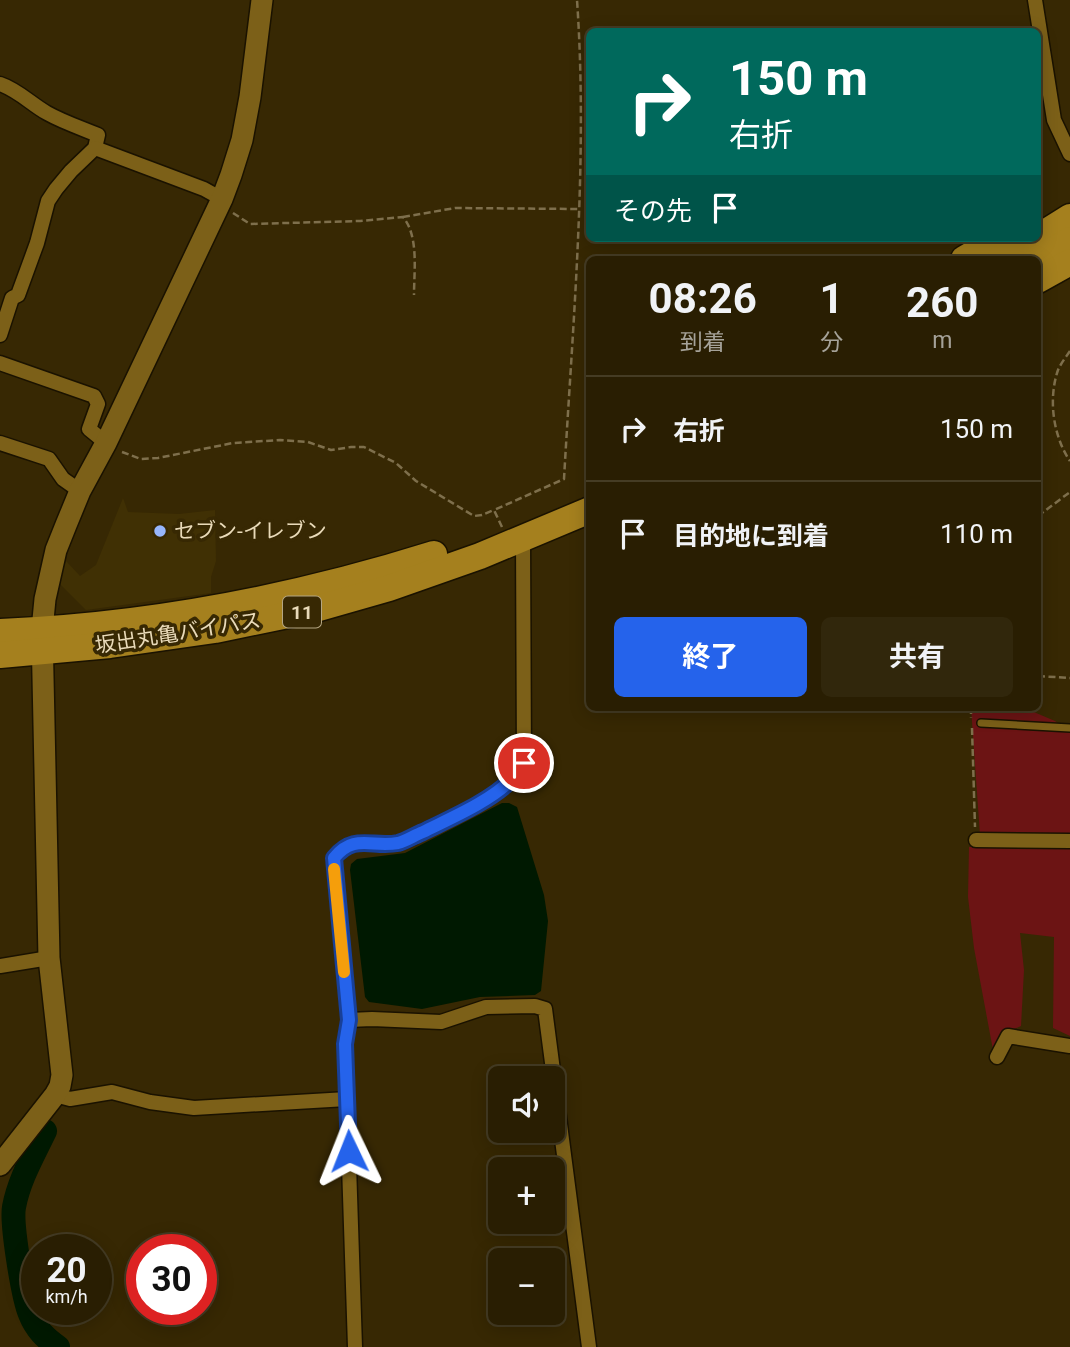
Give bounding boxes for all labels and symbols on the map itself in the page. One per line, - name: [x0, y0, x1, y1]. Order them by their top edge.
- place label: セブン-イレブン: [174, 519, 327, 543]
- marker: セブン-イレブン: [152, 523, 168, 539]
- road number: 11: [283, 596, 321, 628]
- street label: 坂出丸亀バイパス: [93, 608, 263, 658]
- pin: [494, 733, 554, 793]
- position arrow: [312, 1114, 386, 1188]
- speed limit sign: 30: [126, 1234, 217, 1325]

